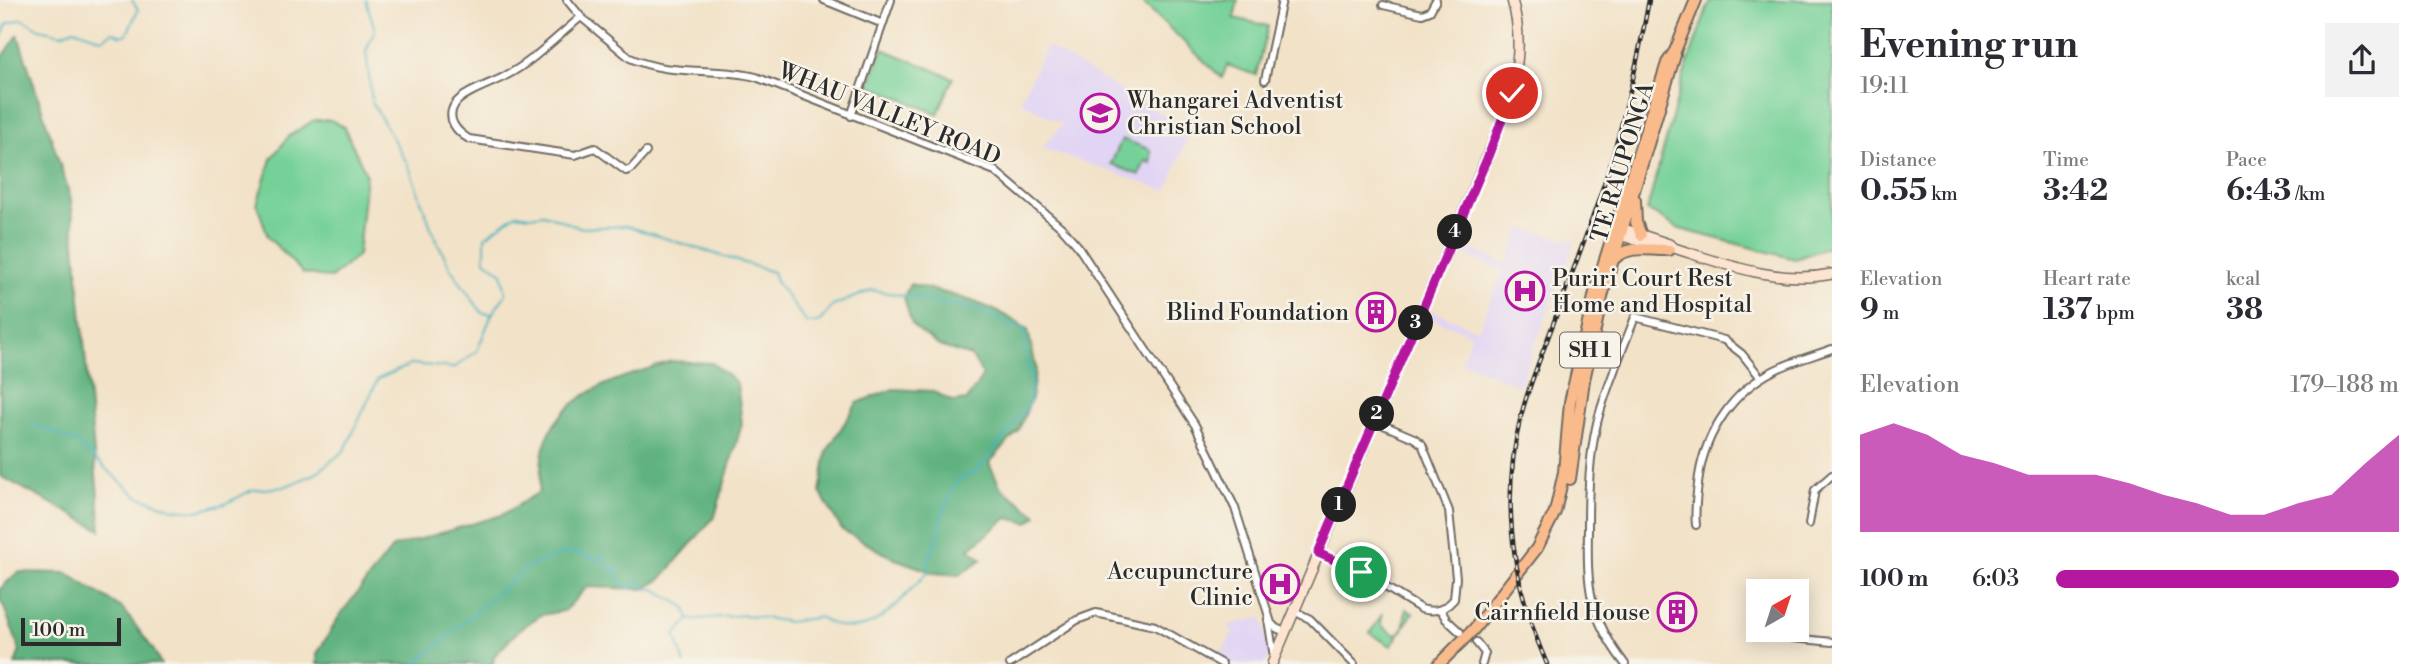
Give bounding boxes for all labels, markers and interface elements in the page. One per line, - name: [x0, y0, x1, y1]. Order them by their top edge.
- text: Evening run: [1860, 22, 2078, 69]
- button: share: [2325, 23, 2399, 97]
- street label: WHAU VALLEY ROAD: [773, 56, 1005, 171]
- pin: [1482, 63, 1542, 123]
- text: 19:11: [1860, 72, 1909, 100]
- icon: check: [1493, 74, 1531, 112]
- street label: TE RAUPONGA: [1585, 78, 1661, 246]
- place label: Whangarei Adventist Christian School: [1126, 87, 1343, 141]
- school or university icon: Whangarei Adventist Christian School: [1079, 92, 1121, 134]
- text: Distance: [1860, 148, 1937, 172]
- text: Time: [2043, 148, 2089, 172]
- text: Pace: [2226, 148, 2267, 172]
- text: 0.55: [1860, 172, 1927, 210]
- text: 3:42: [2043, 172, 2108, 210]
- text: 6:43: [2226, 172, 2291, 210]
- text: km: [1927, 182, 1958, 206]
- text: /km: [2291, 182, 2325, 206]
- pin: 4: [1438, 215, 1472, 250]
- text: 4: [1448, 219, 1461, 243]
- place label: Puriri Court Rest Home and Hospital: [1552, 265, 1752, 319]
- text: Elevation: [1860, 267, 1942, 291]
- text: Heart rate: [2043, 267, 2131, 291]
- text: kcal: [2226, 267, 2260, 291]
- hospital icon: Puriri Court Rest Home and Hospital: [1504, 270, 1546, 312]
- building icon: Blind Foundation: [1355, 291, 1397, 333]
- text: 9: [1860, 291, 1879, 329]
- text: 137: [2043, 291, 2092, 329]
- text: 38: [2226, 291, 2263, 329]
- place label: Blind Foundation: [1166, 299, 1349, 327]
- text: m: [1879, 301, 1899, 325]
- text: bpm: [2092, 301, 2135, 325]
- pin: 3: [1398, 306, 1434, 340]
- text: 3: [1410, 310, 1421, 334]
- road number: SH 1: [1560, 332, 1620, 368]
- text: Elevation: [1860, 371, 1960, 399]
- text: 179–188 m: [2290, 371, 2399, 399]
- pin: 2: [1360, 396, 1394, 432]
- text: 2: [1371, 401, 1382, 425]
- pin: 1: [1322, 488, 1356, 522]
- text: 1: [1334, 492, 1343, 516]
- pin: [1331, 542, 1391, 602]
- icon: arrive: [1342, 553, 1380, 591]
- place label: Accupuncture Clinic: [1106, 558, 1253, 612]
- hospital icon: Accupuncture Clinic: [1259, 563, 1301, 605]
- text: 100 m: [1860, 565, 1928, 593]
- text: 6:03: [1972, 565, 2019, 593]
- north arrow: [1746, 579, 1810, 642]
- map controls: [1746, 579, 1809, 642]
- building icon: Cairnfield House: [1656, 591, 1698, 633]
- place label: Cairnfield House: [1474, 599, 1650, 627]
- scale bar: [21, 615, 121, 647]
- text: 100 m: [32, 618, 85, 642]

